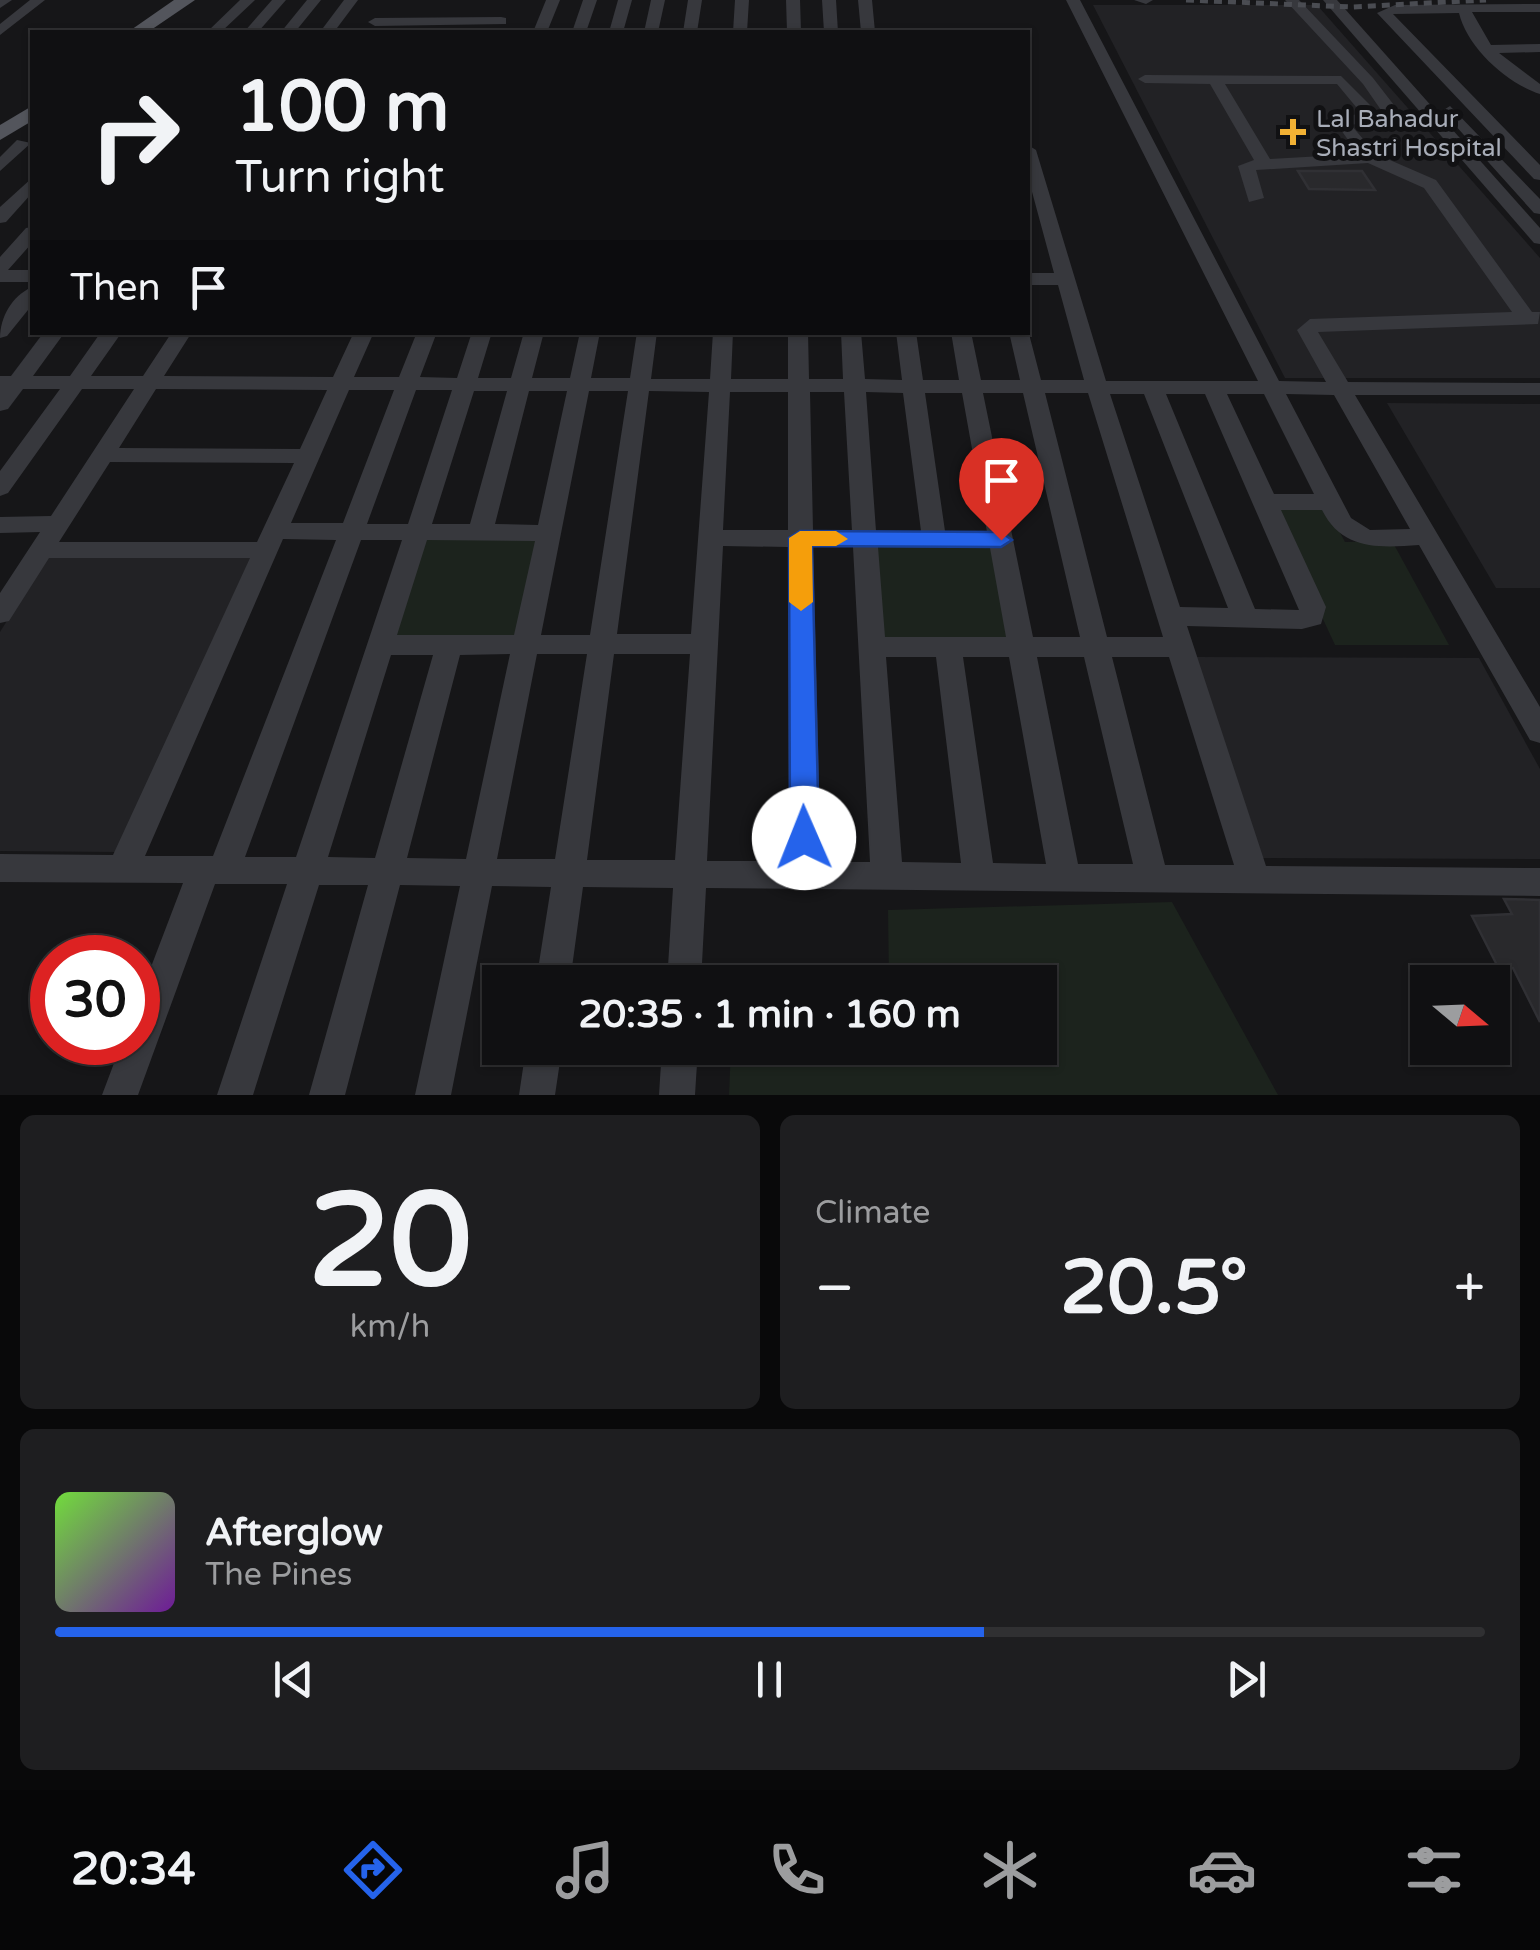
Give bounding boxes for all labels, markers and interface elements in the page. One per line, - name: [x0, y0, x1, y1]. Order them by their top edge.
- text: 100 m: [235, 66, 449, 150]
- icon: right: [70, 70, 200, 200]
- place label: Lal Bahadur Shastri Hospital: [1316, 104, 1502, 163]
- marker: Lal Bahadur Shastri Hospital: [1280, 119, 1306, 145]
- text: Turn right: [235, 151, 444, 205]
- icon: arrive: [181, 260, 236, 315]
- text: Then: [70, 265, 161, 311]
- pin: [959, 438, 1044, 541]
- icon: arrive: [974, 453, 1029, 508]
- position arrow: [752, 786, 856, 890]
- speed limit sign: 30: [30, 935, 160, 1065]
- north arrow: [1410, 965, 1510, 1065]
- map controls: [1410, 965, 1510, 1065]
- text: 20:35 · 1 min · 160 m: [578, 992, 961, 1038]
- text: 20: [308, 1165, 472, 1321]
- text: Climate: [815, 1194, 930, 1232]
- text: 20.5°: [1060, 1243, 1248, 1333]
- text: −: [815, 1256, 854, 1322]
- text: +: [1454, 1256, 1485, 1322]
- text: km/h: [350, 1308, 430, 1346]
- text: Afterglow: [205, 1510, 383, 1556]
- text: The Pines: [205, 1556, 352, 1594]
- icon: previous: [266, 1652, 321, 1707]
- icon: pause: [742, 1652, 797, 1707]
- icon: next: [1219, 1652, 1274, 1707]
- icon: directions: [338, 1835, 408, 1905]
- icon: music: [550, 1835, 620, 1905]
- icon: phone: [762, 1835, 832, 1905]
- icon: climate: [975, 1835, 1045, 1905]
- icon: car: [1187, 1835, 1257, 1905]
- icon: filters: [1399, 1835, 1469, 1905]
- text: 20:34: [71, 1843, 196, 1897]

